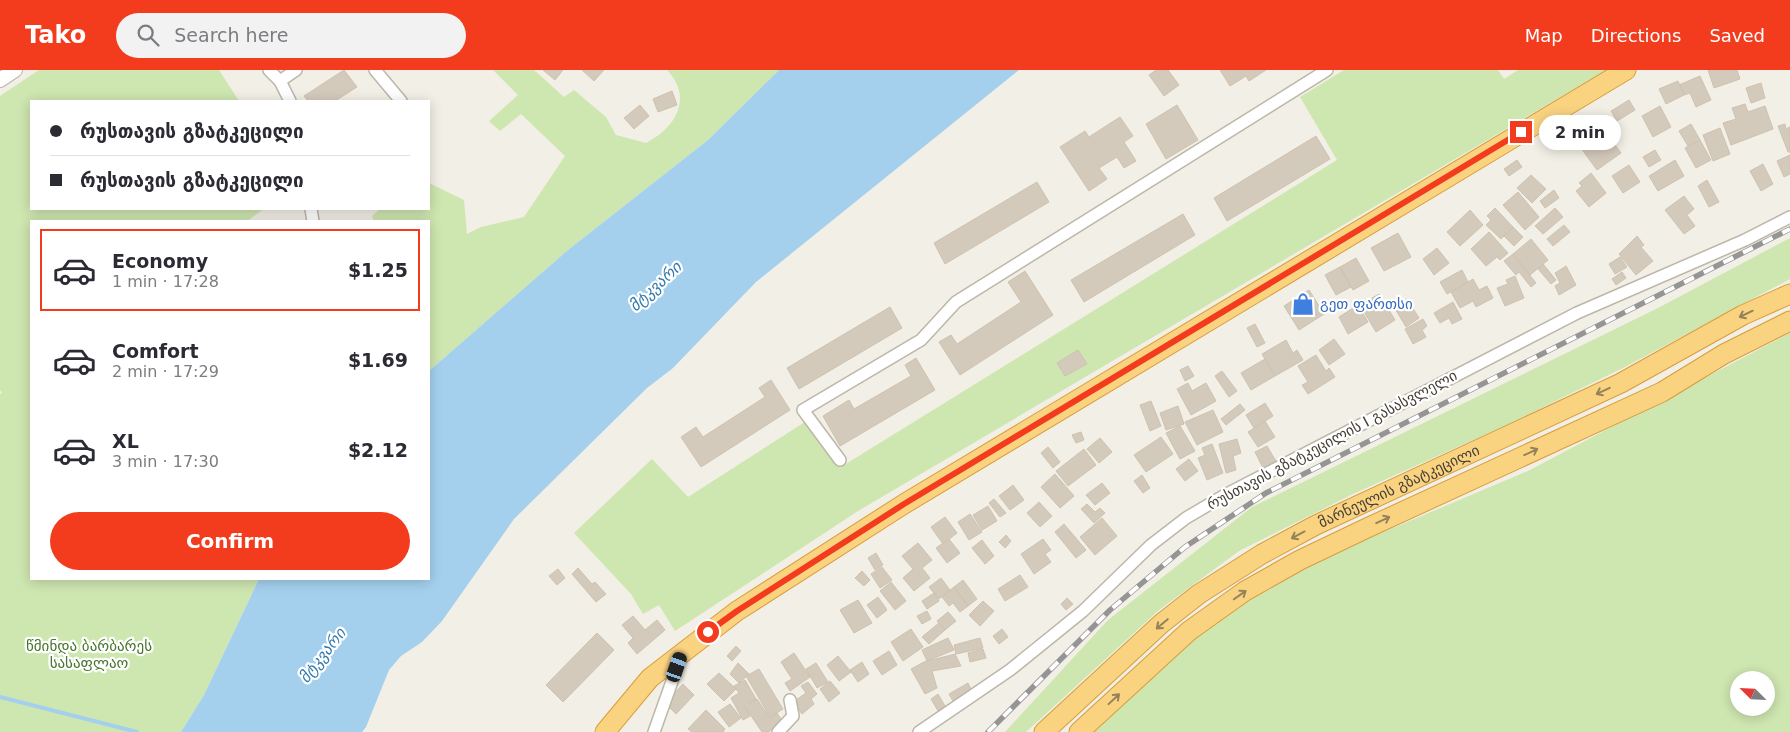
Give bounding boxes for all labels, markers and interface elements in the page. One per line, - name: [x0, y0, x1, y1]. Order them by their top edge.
- search box: [116, 13, 466, 58]
- text: Tako: [25, 21, 86, 49]
- icon: search: [134, 21, 162, 49]
- text: Search here: [174, 24, 288, 46]
- text: Map: [1525, 25, 1563, 46]
- text: Directions: [1591, 25, 1681, 46]
- text: Saved: [1709, 25, 1765, 46]
- callout: 2 min: [1538, 114, 1621, 150]
- text: რუსთავის გზატკეცილი: [80, 120, 304, 142]
- route end: [1510, 121, 1532, 143]
- text: 2 min: [1555, 123, 1605, 142]
- text: რუსთავის გზატკეცილი: [80, 169, 304, 191]
- icon: car: [52, 248, 97, 293]
- text: Economy: [112, 250, 208, 272]
- water label: მტკვარი: [625, 256, 687, 315]
- text: $1.25: [348, 259, 408, 281]
- text: 1 min · 17:28: [112, 272, 219, 291]
- shop icon: გეთ ფართსი: [1290, 291, 1316, 317]
- place label: გეთ ფართსი: [1320, 295, 1413, 313]
- one-way arrow: [1739, 310, 1754, 319]
- icon: car: [52, 338, 97, 383]
- text: Comfort: [112, 340, 199, 362]
- text: $1.69: [348, 349, 408, 371]
- text: 2 min · 17:29: [112, 362, 219, 381]
- street label: რუსთავის გზატკეცილის I გასასვლელი: [1204, 366, 1460, 514]
- one-way arrow: [1596, 387, 1611, 397]
- icon: car: [52, 428, 97, 473]
- text: XL: [112, 430, 139, 452]
- text: $2.12: [348, 439, 408, 461]
- street label: მარნეულის გზატკეცილი: [1315, 441, 1483, 532]
- one-way arrow: [1523, 447, 1538, 457]
- text: 3 min · 17:30: [112, 452, 219, 471]
- button: Confirm: [50, 512, 410, 570]
- one-way arrow: [1376, 515, 1391, 525]
- one-way arrow: [1290, 530, 1305, 540]
- one-way arrow: [1232, 590, 1246, 600]
- one-way arrow: [1156, 618, 1169, 629]
- route start: [697, 621, 719, 643]
- water label: მტკვარი: [295, 623, 351, 687]
- park label: წმინდა ბარბარეს სასაფლაო: [26, 637, 152, 672]
- car: [665, 650, 688, 684]
- north arrow: [1730, 671, 1775, 716]
- map controls: [1730, 671, 1775, 716]
- one-way arrow: [1108, 693, 1121, 705]

